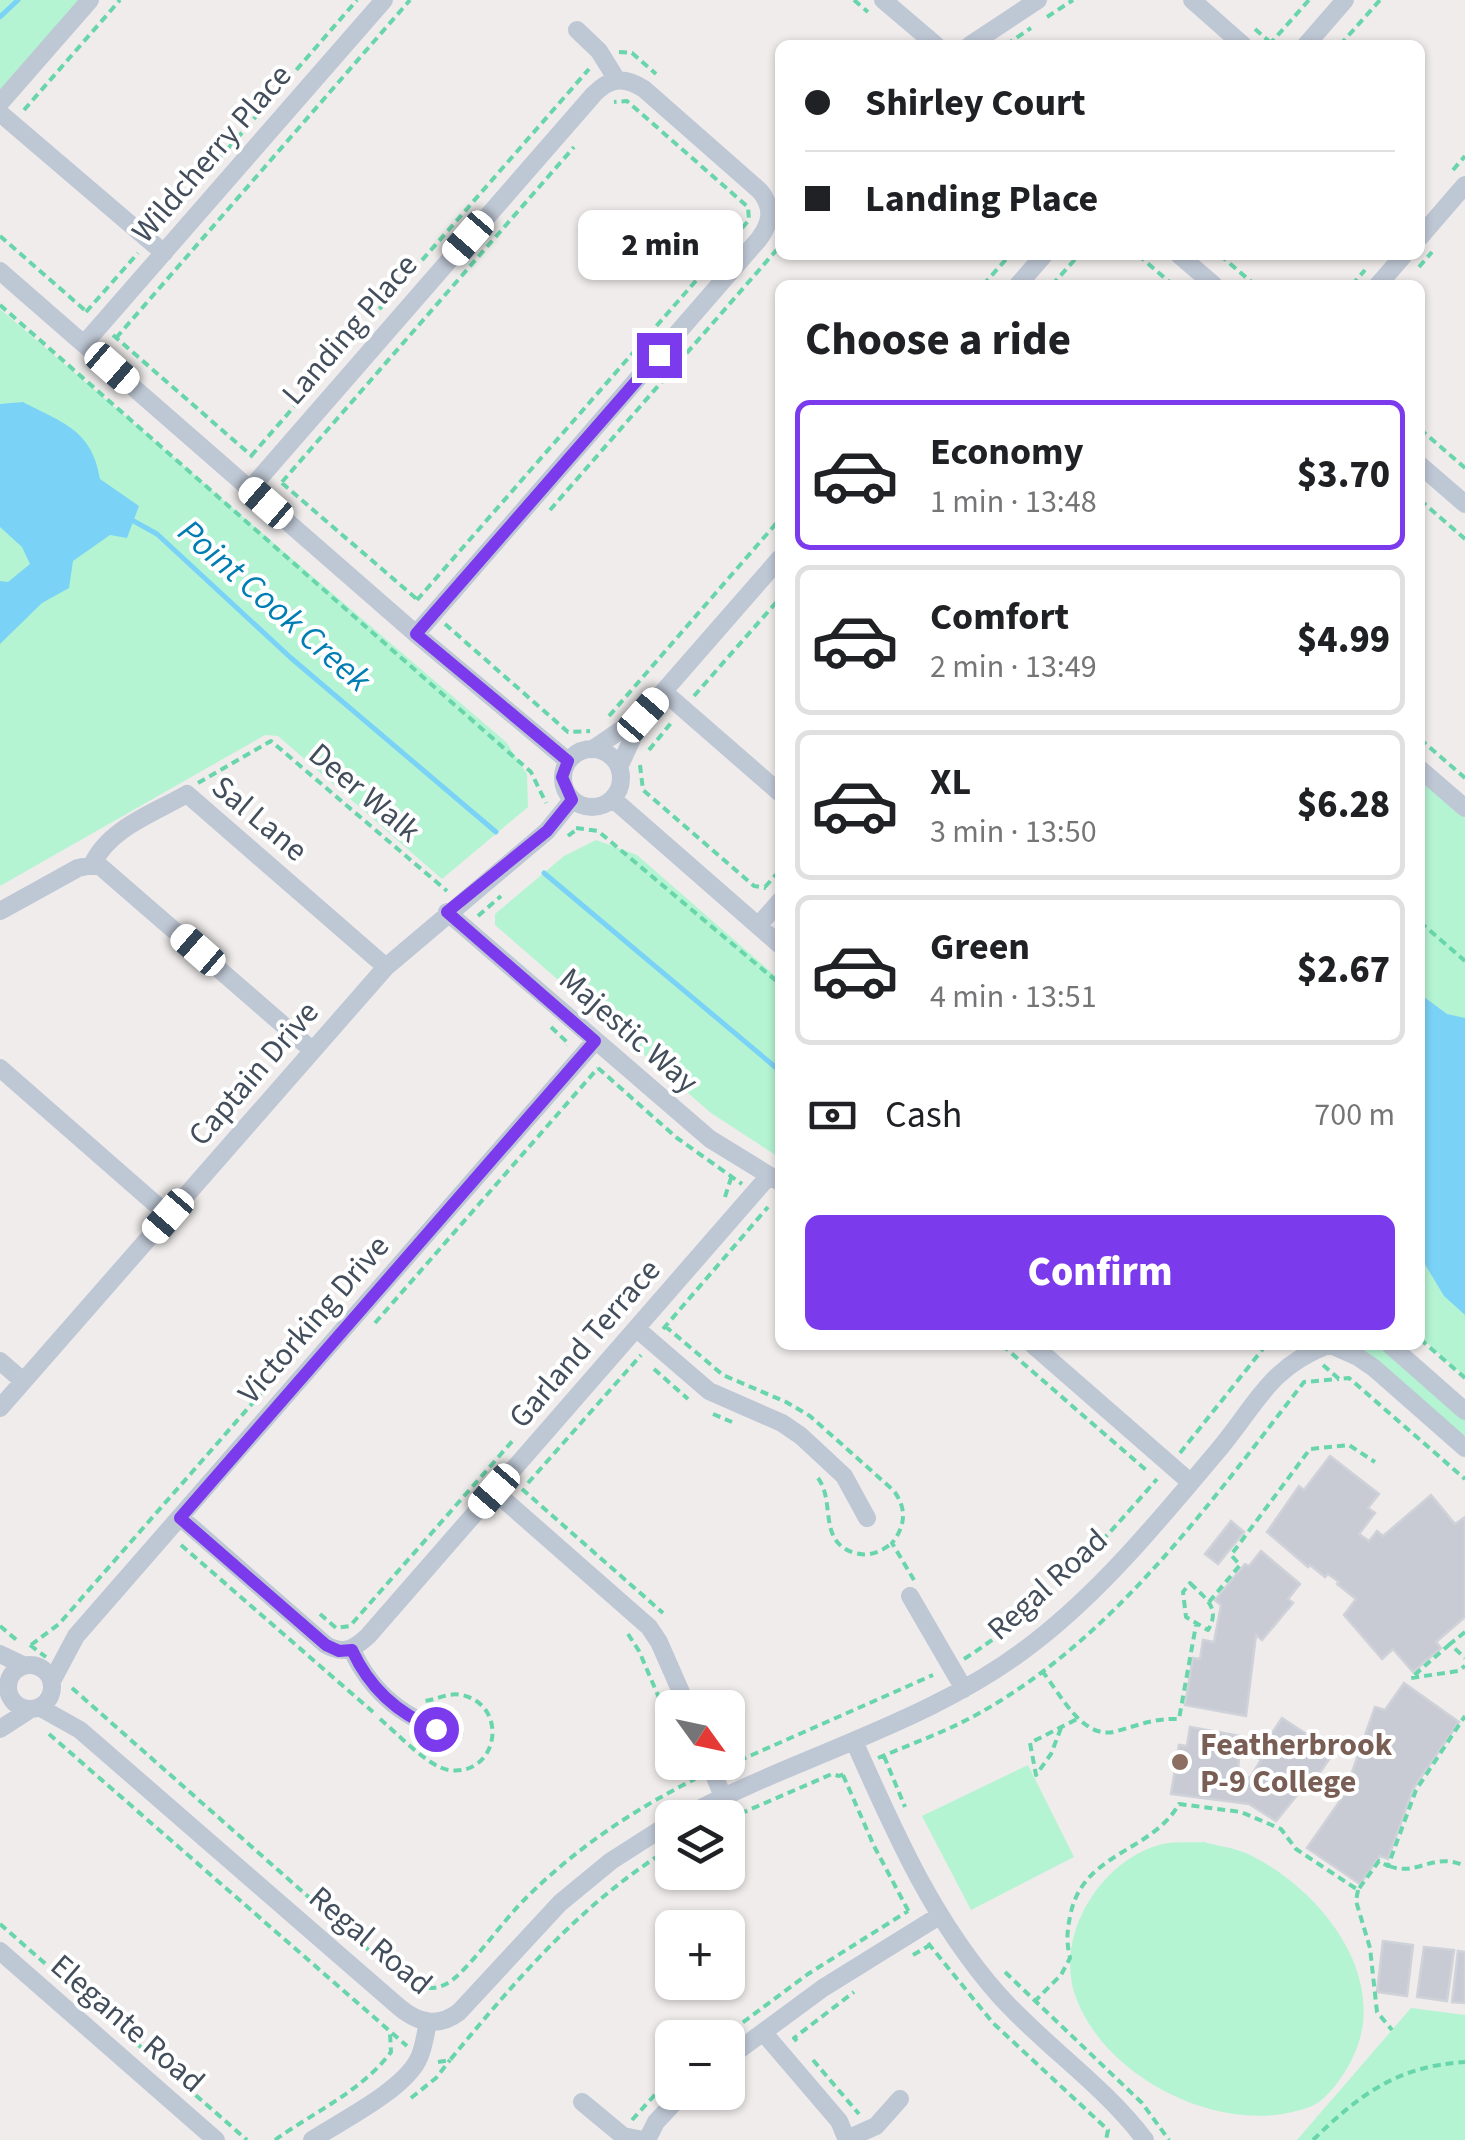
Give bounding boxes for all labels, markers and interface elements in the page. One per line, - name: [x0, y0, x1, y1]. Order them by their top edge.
- street label: Wildcherry Place: [121, 54, 302, 253]
- text: Shirley Court: [865, 76, 1086, 130]
- text: Landing Place: [865, 172, 1098, 226]
- car: [437, 206, 499, 270]
- callout: 2 min: [576, 210, 742, 280]
- text: 2 min: [621, 222, 700, 268]
- street label: Landing Place: [271, 244, 428, 415]
- text: Choose a ride: [805, 308, 1071, 372]
- route end: [637, 333, 682, 378]
- car: [80, 337, 144, 399]
- text: Economy: [930, 425, 1083, 479]
- icon: car: [810, 430, 900, 520]
- text: $3.70: [1297, 448, 1390, 502]
- car: [234, 472, 298, 534]
- text: 1 min · 13:48: [930, 479, 1097, 525]
- water label: Point Cook Creek: [167, 508, 383, 705]
- text: Comfort: [930, 590, 1069, 644]
- icon: car: [810, 595, 900, 685]
- text: $4.99: [1297, 613, 1390, 667]
- text: 2 min · 13:49: [930, 644, 1097, 690]
- car: [612, 683, 674, 747]
- street label: Deer Walk: [298, 732, 430, 853]
- text: XL: [930, 755, 971, 809]
- icon: car: [810, 760, 900, 850]
- street label: Sal Lane: [201, 765, 317, 873]
- text: $6.28: [1297, 778, 1390, 832]
- text: 3 min · 13:50: [930, 809, 1097, 855]
- car: [166, 919, 230, 981]
- text: Green: [930, 920, 1030, 974]
- icon: car: [810, 925, 900, 1015]
- text: $2.67: [1297, 943, 1390, 997]
- street label: Majestic Way: [549, 957, 708, 1104]
- text: 4 min · 13:51: [930, 974, 1097, 1020]
- street label: Captain Drive: [178, 991, 330, 1156]
- icon: cash: [805, 1088, 860, 1143]
- text: Cash: [885, 1088, 962, 1142]
- text: 700 m: [1314, 1092, 1395, 1138]
- car: [137, 1184, 199, 1248]
- button: Confirm: [805, 1215, 1395, 1330]
- street label: Victorking Drive: [227, 1225, 400, 1414]
- street label: Garland Terrace: [498, 1249, 671, 1438]
- car: [463, 1459, 525, 1523]
- street label: Regal Road: [977, 1518, 1118, 1651]
- north arrow: [655, 1690, 745, 1780]
- map controls: [655, 1690, 745, 2110]
- route start: [414, 1707, 459, 1752]
- place label: Featherbrook P-9 College: [1200, 1722, 1393, 1805]
- marker: Featherbrook P-9 College: [1169, 1751, 1191, 1773]
- button: layers: [655, 1800, 745, 1890]
- street label: Regal Road: [299, 1875, 442, 2006]
- button: +: [655, 1910, 745, 2000]
- street label: Elegante Road: [40, 1944, 215, 2104]
- button: −: [655, 2020, 745, 2110]

